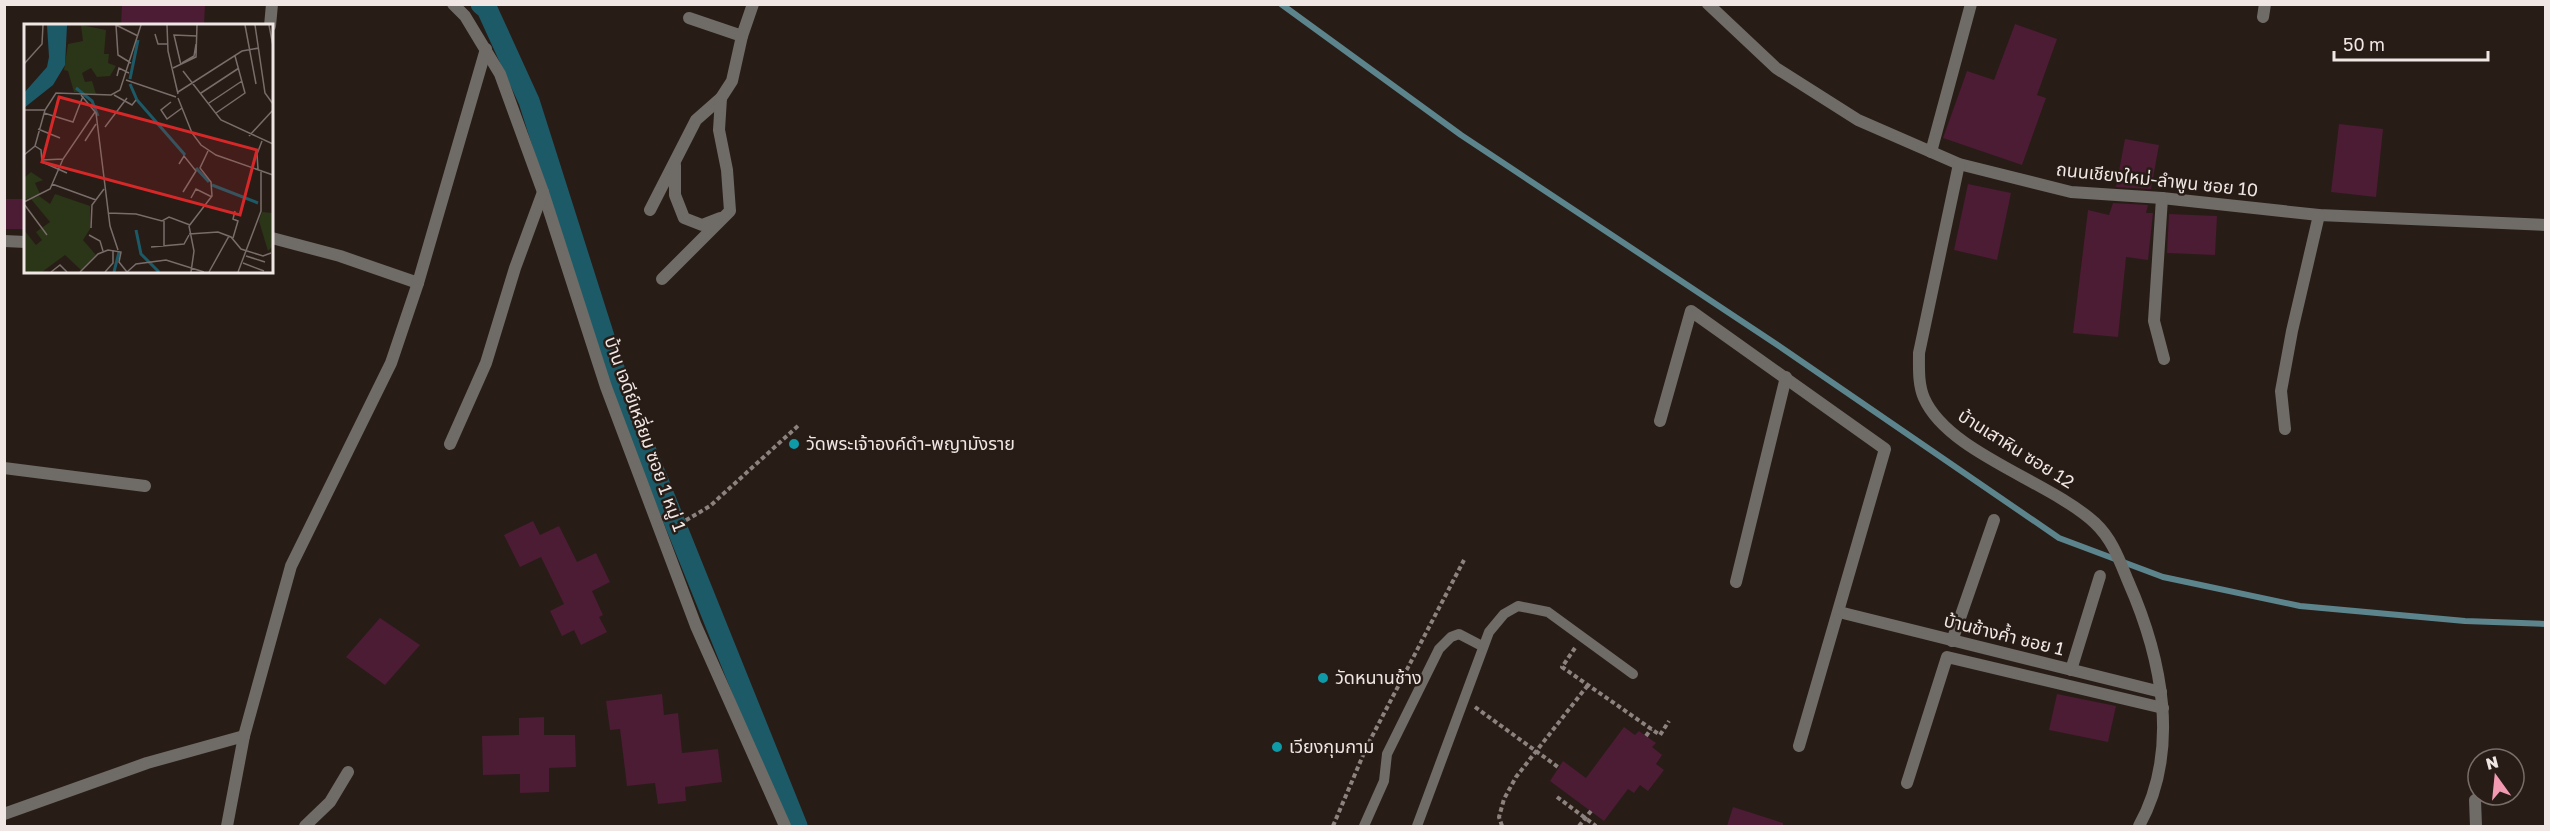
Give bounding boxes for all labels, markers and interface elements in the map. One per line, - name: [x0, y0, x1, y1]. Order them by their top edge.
- inset map: [24, 24, 273, 273]
- scale bar: [2334, 24, 2488, 62]
- text: 50 m: [2343, 33, 2385, 55]
- street label: ถนนเชียงใหม่-ลำพูน ซอย 10: [2055, 157, 2259, 203]
- street label: บ้าน เจดีย์เหลี่ยม ซอย 1 หมู่ 1: [599, 333, 693, 535]
- street label: บ้านเสาหิน ซอย 12: [1954, 404, 2079, 493]
- place label: วัดพระเจ้าองค์ดำ-พญามังราย: [806, 432, 1015, 454]
- marker: วัดพระเจ้าองค์ดำ-พญามังราย: [787, 437, 801, 451]
- street label: บ้านช้างค้ำ ซอย 1: [1942, 607, 2067, 660]
- place label: วัดหนานช้าง: [1335, 666, 1422, 688]
- marker: วัดหนานช้าง: [1316, 671, 1330, 685]
- place label: เวียงกุมกาม: [1289, 735, 1374, 758]
- marker: เวียงกุมกาม: [1270, 740, 1284, 754]
- north arrow: [2466, 747, 2526, 807]
- text: N: [2484, 751, 2501, 774]

